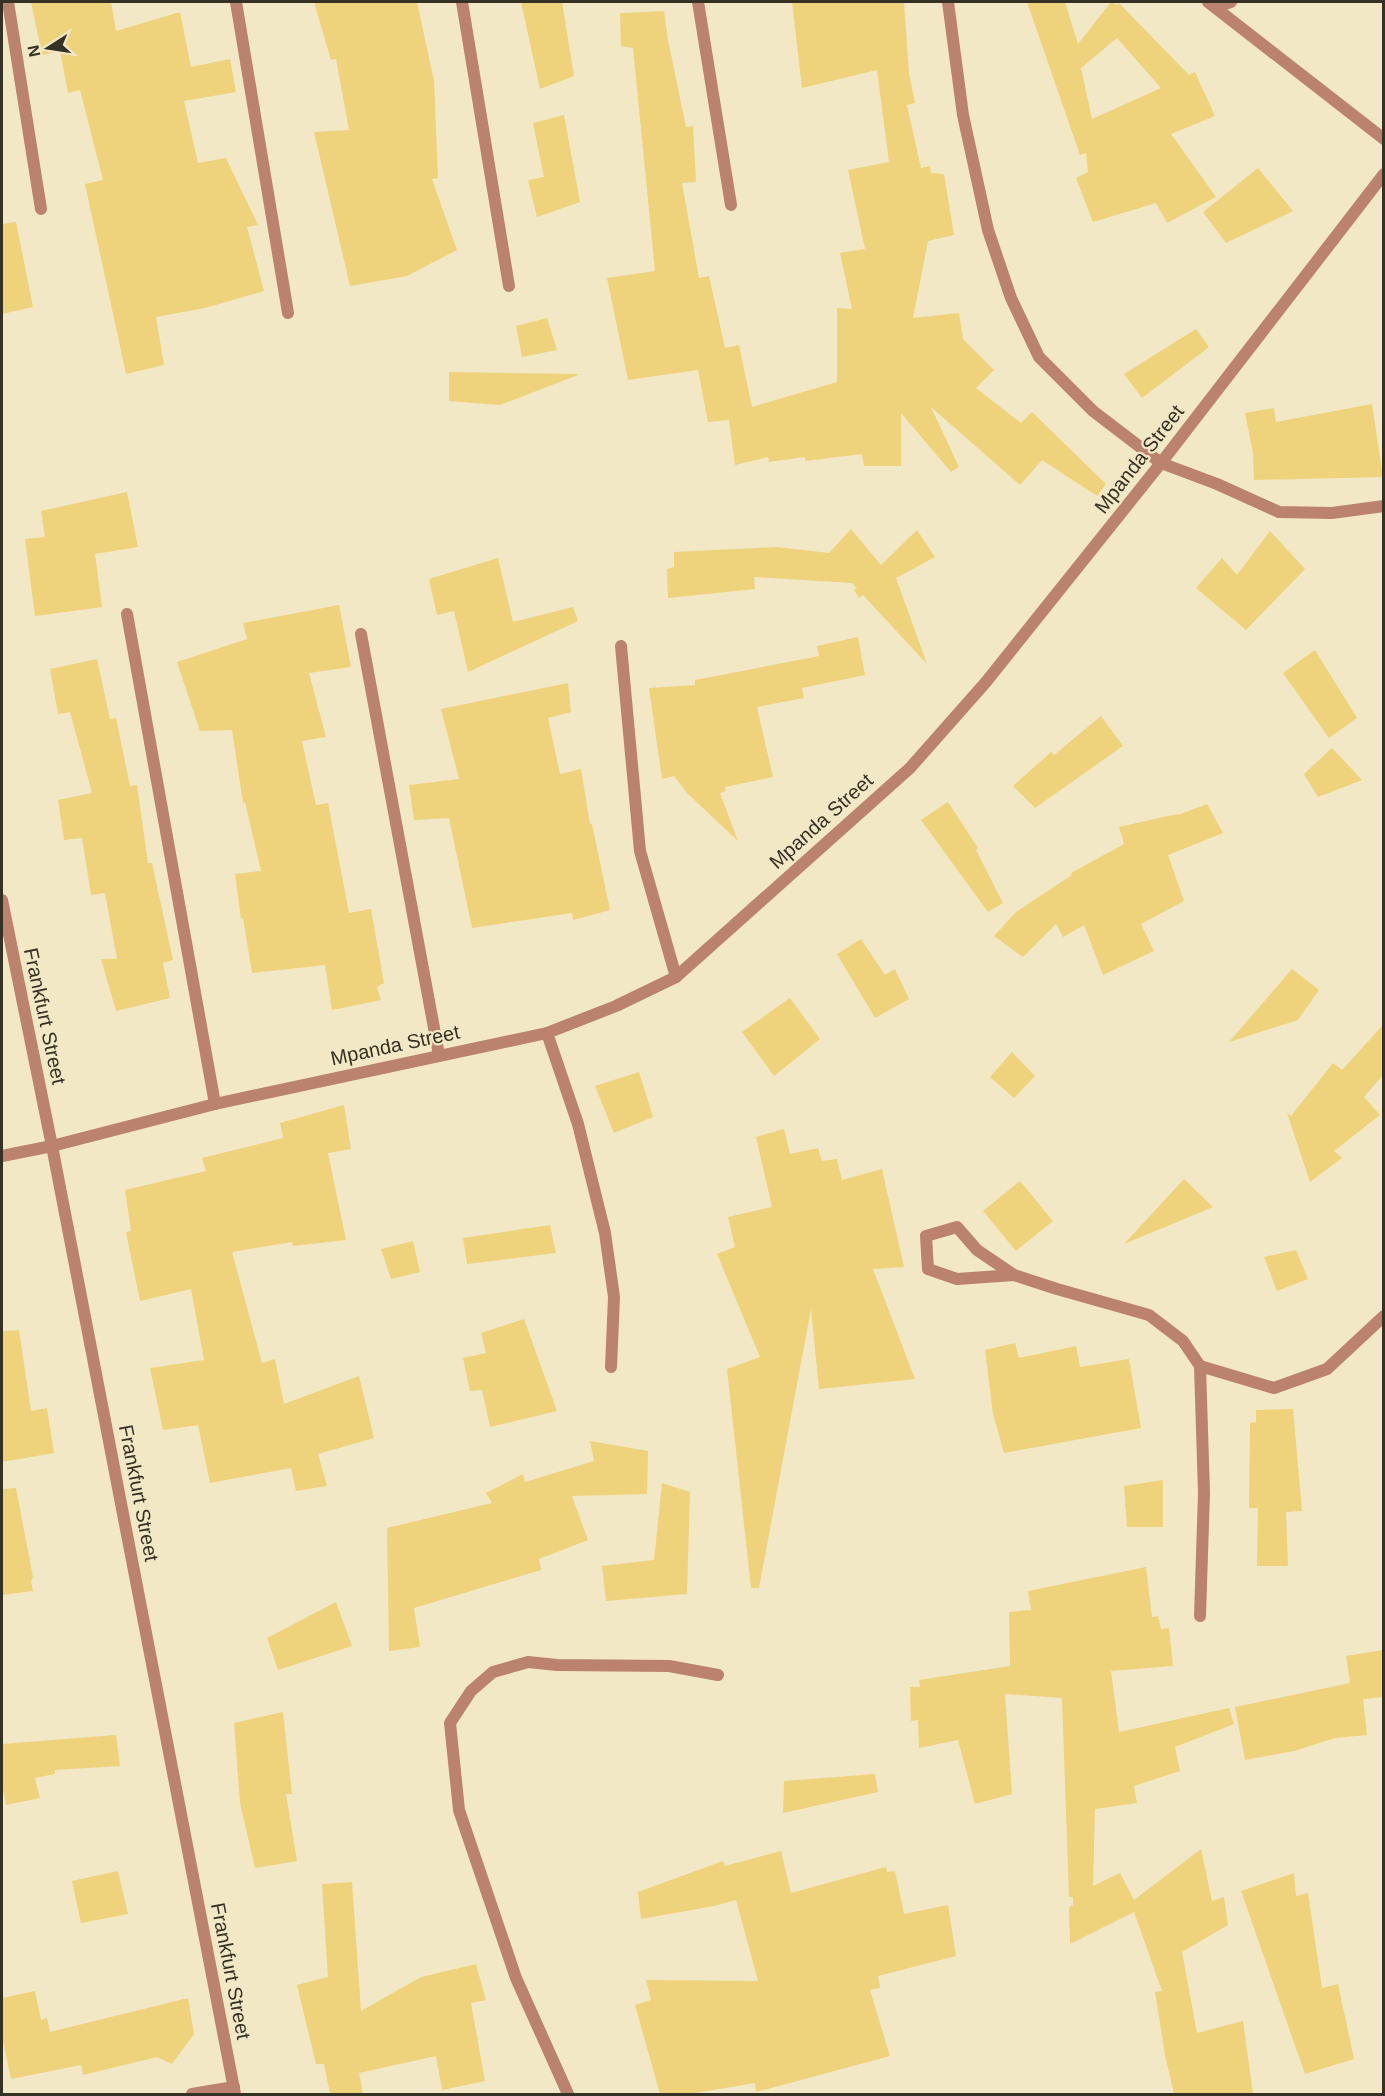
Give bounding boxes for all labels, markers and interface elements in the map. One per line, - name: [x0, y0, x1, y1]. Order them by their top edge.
- north arrow: [18, 18, 78, 78]
- text: N: [24, 44, 43, 58]
- street label: Mpanda Street: [1090, 400, 1188, 517]
- street label: Mpanda Street: [765, 769, 877, 873]
- street label: Frankfurt Street: [20, 946, 70, 1087]
- street label: Mpanda Street: [329, 1021, 462, 1069]
- street label: Frankfurt Street: [115, 1423, 163, 1564]
- street label: Frankfurt Street: [207, 1901, 255, 2042]

